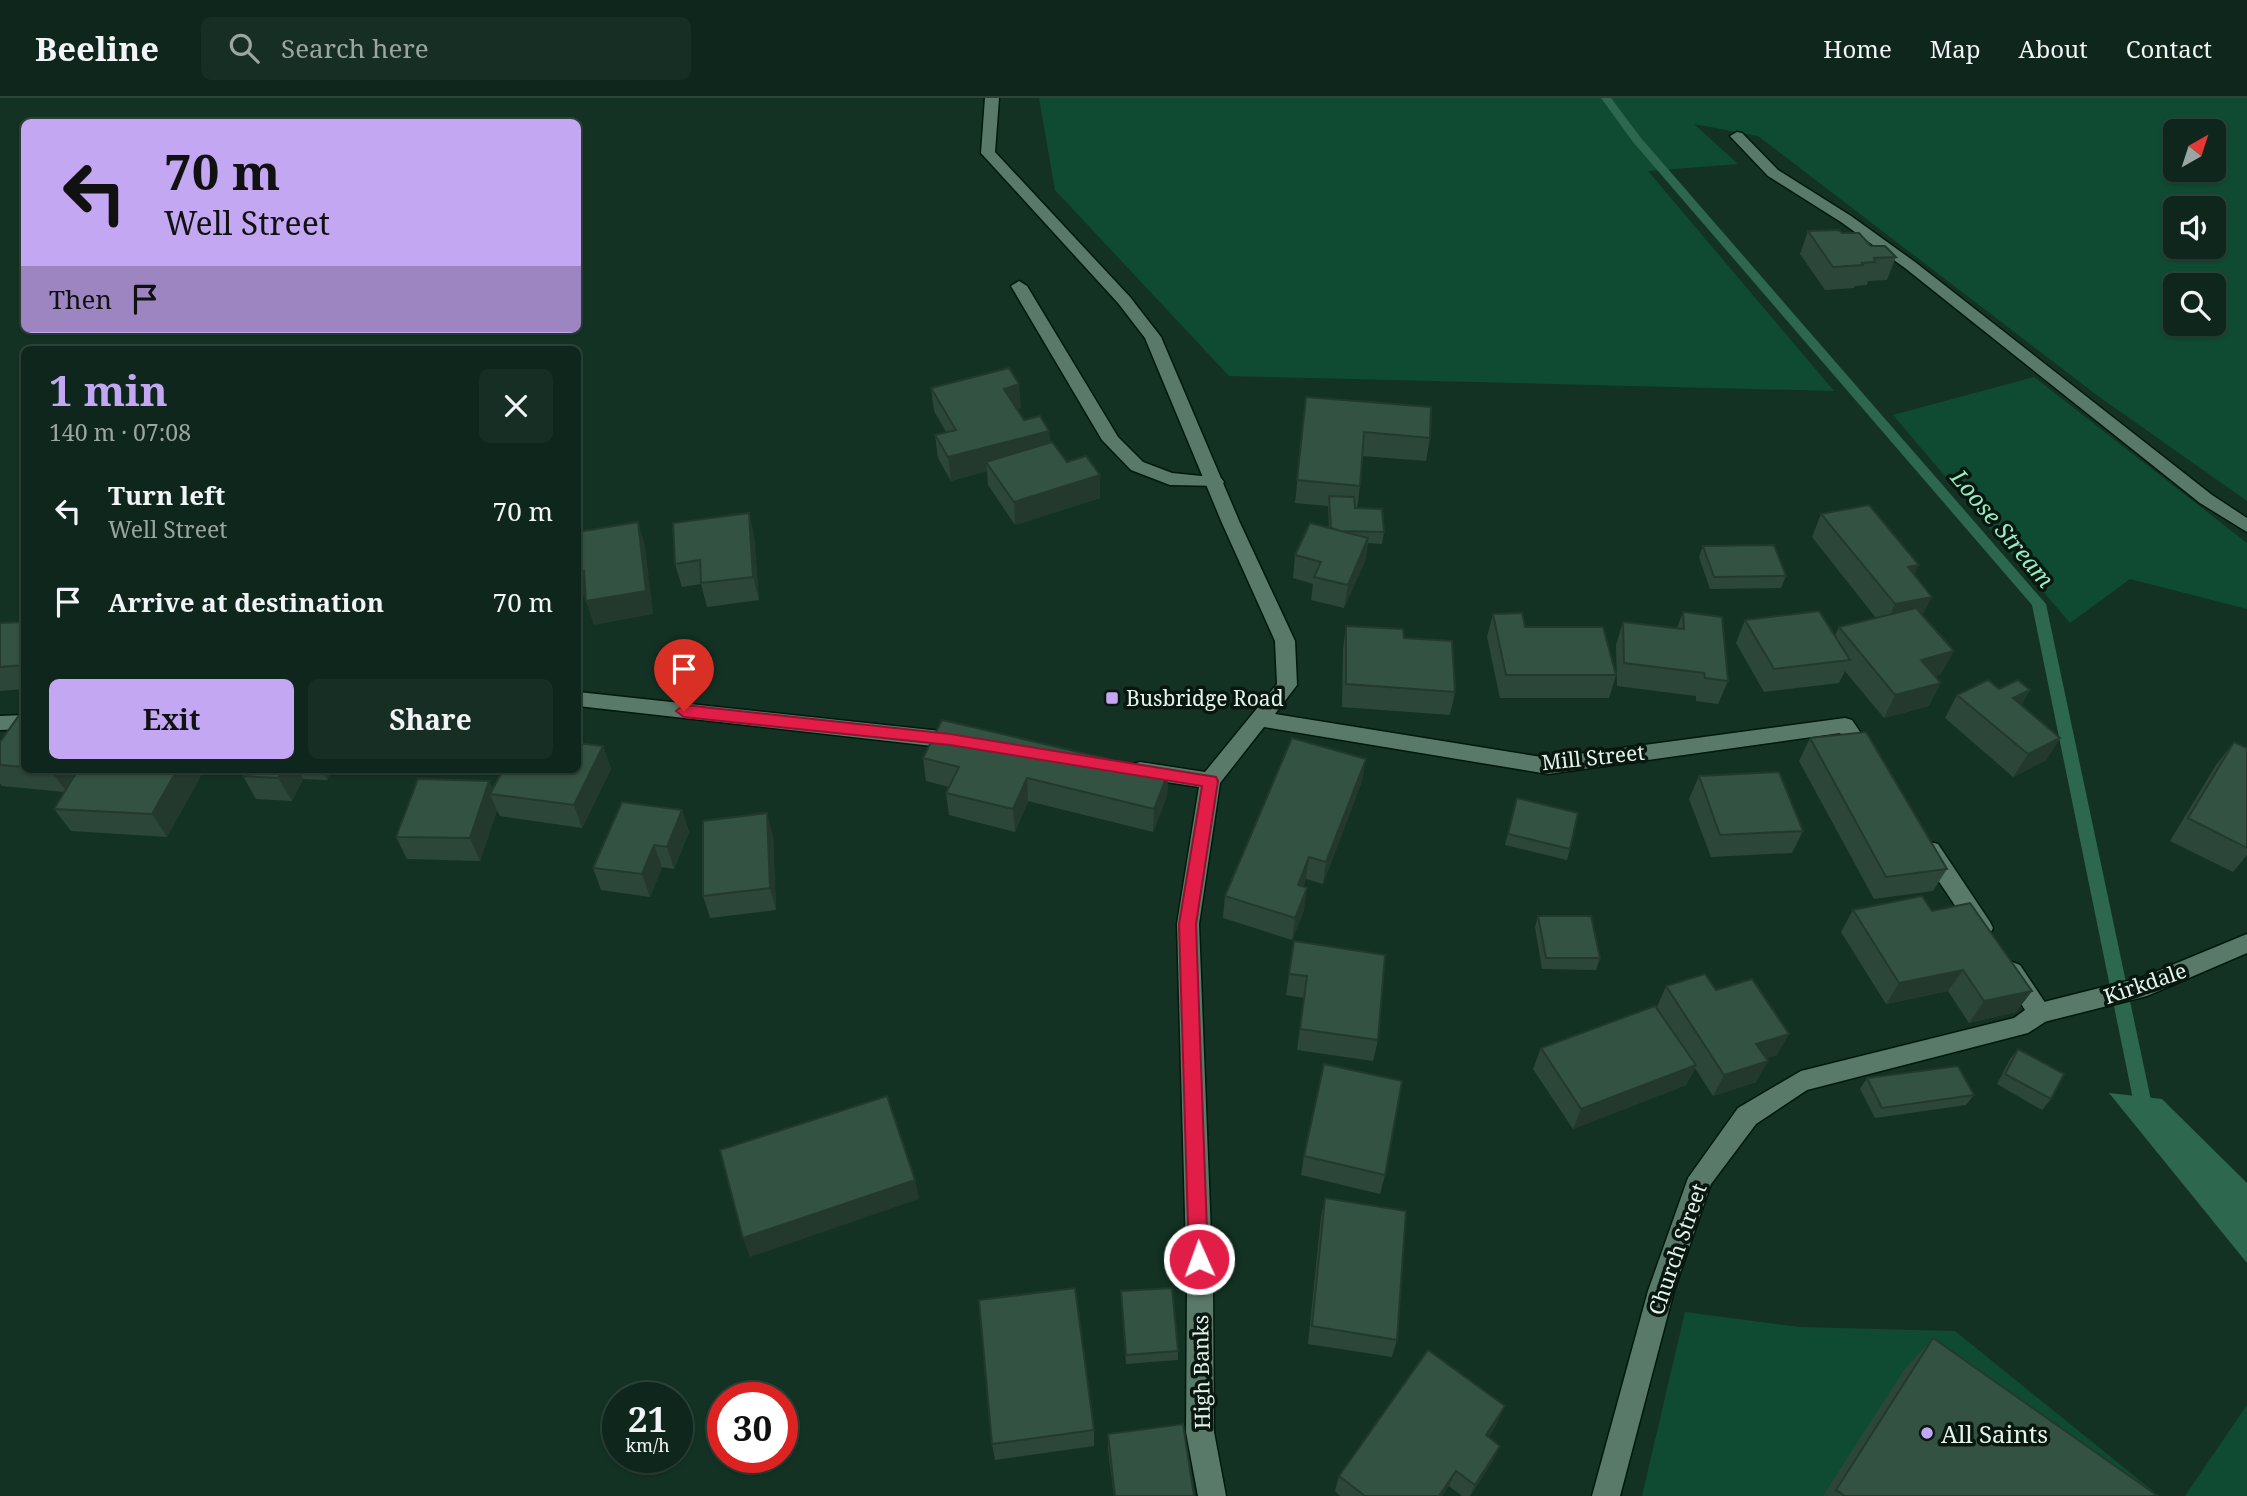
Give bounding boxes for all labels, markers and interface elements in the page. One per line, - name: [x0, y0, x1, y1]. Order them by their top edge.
- search box: [201, 17, 691, 80]
- text: Beeline: [35, 26, 159, 71]
- icon: search: [225, 29, 263, 67]
- text: Search here: [281, 30, 429, 66]
- text: Home: [1823, 32, 1892, 65]
- text: Map: [1930, 32, 1981, 65]
- text: About: [2019, 32, 2088, 65]
- text: Contact: [2126, 32, 2212, 65]
- north arrow: [2163, 119, 2226, 182]
- map controls: [2163, 119, 2226, 336]
- text: 70 m: [164, 138, 280, 204]
- icon: left: [49, 147, 140, 238]
- button: sound: [2163, 196, 2226, 259]
- text: Well Street: [164, 201, 330, 244]
- button: search: [2163, 273, 2226, 336]
- icon: arrive: [126, 280, 164, 318]
- text: Then: [49, 281, 112, 317]
- text: 1 min: [49, 361, 168, 418]
- button: close: [479, 369, 553, 443]
- text: 140 m · 07:08: [49, 416, 191, 448]
- water label: Loose Stream: [1943, 461, 2062, 594]
- text: Turn left: [108, 477, 225, 513]
- icon: left: [49, 492, 87, 530]
- text: 70 m: [493, 493, 553, 529]
- text: Well Street: [108, 513, 227, 545]
- icon: arrive: [49, 583, 87, 621]
- text: Arrive at destination: [108, 584, 384, 620]
- text: 70 m: [493, 584, 553, 620]
- pin: [654, 639, 714, 711]
- icon: arrive: [665, 650, 703, 688]
- button: Exit: [49, 679, 294, 759]
- button: Share: [308, 679, 553, 759]
- place label: Busbridge Road: [1126, 684, 1284, 712]
- marker: Busbridge Road: [1104, 690, 1120, 706]
- street label: Mill Street: [1540, 738, 1646, 776]
- street label: Kirkdale: [2100, 956, 2190, 1010]
- street label: Church Street: [1641, 1180, 1713, 1318]
- position arrow: [1162, 1222, 1236, 1296]
- street label: High Banks: [1186, 1315, 1216, 1429]
- speed limit sign: 30: [707, 1382, 798, 1473]
- text: 21: [628, 1395, 667, 1442]
- place label: All Saints: [1941, 1417, 2048, 1450]
- marker: All Saints: [1919, 1425, 1935, 1441]
- text: km/h: [625, 1433, 670, 1457]

